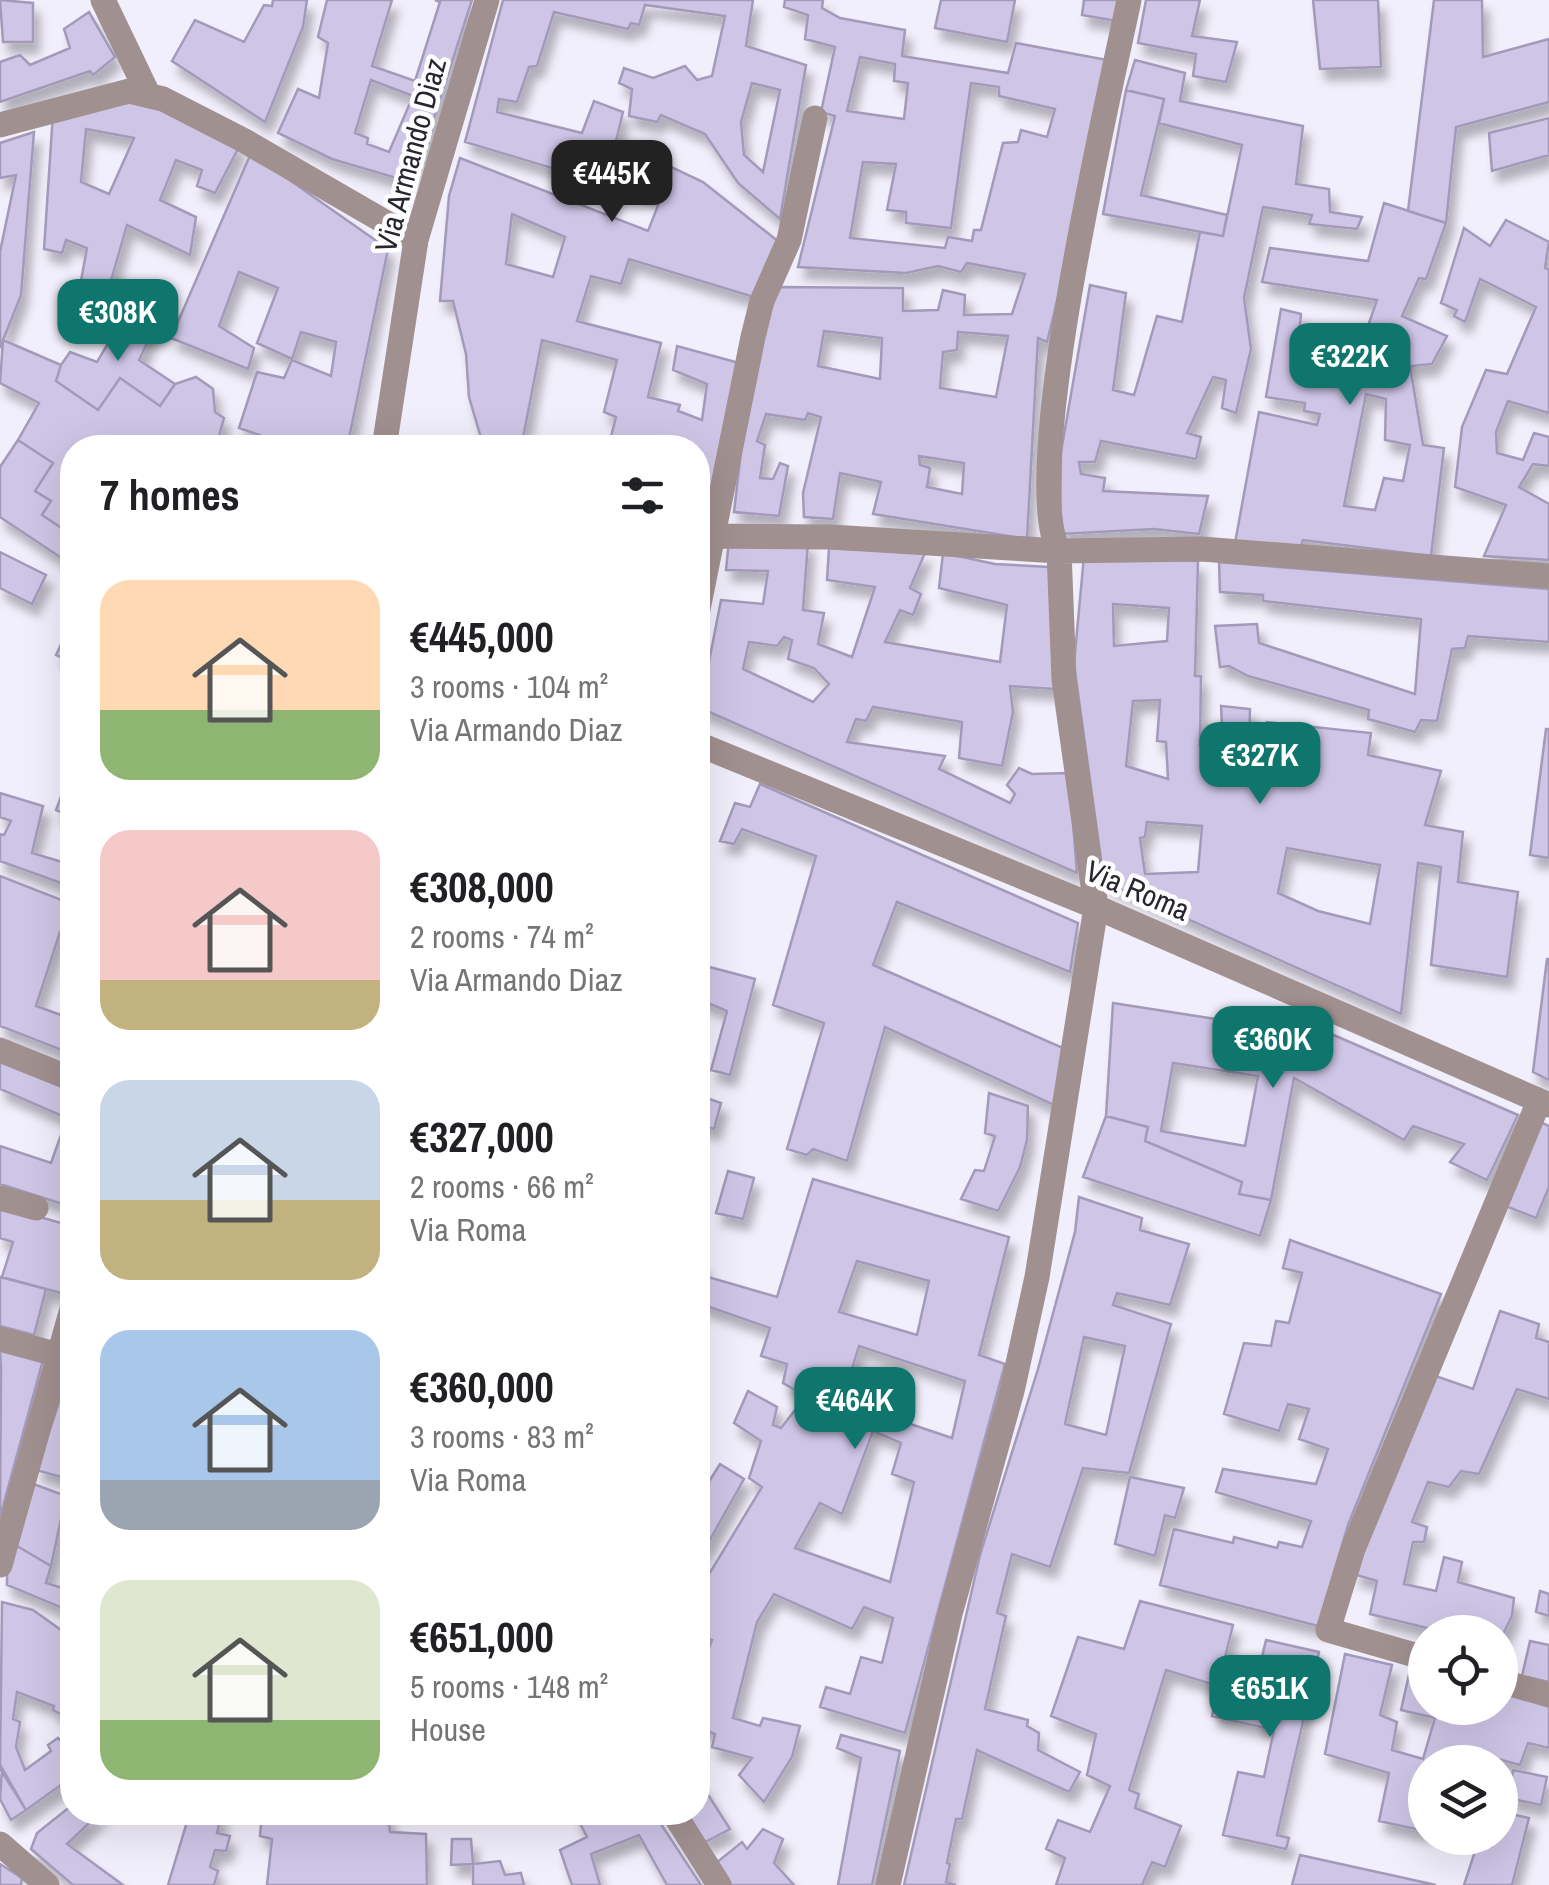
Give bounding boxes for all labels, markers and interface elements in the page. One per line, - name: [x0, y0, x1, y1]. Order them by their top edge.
- street label: Via Armando Diaz: [365, 54, 455, 256]
- pin: €445K: [542, 140, 682, 225]
- text: €445K: [573, 151, 651, 194]
- pin: €308K: [48, 279, 188, 364]
- text: €308K: [79, 290, 157, 333]
- pin: €322K: [1280, 323, 1420, 408]
- text: €322K: [1311, 334, 1389, 377]
- text: 7 homes: [100, 467, 240, 523]
- icon: filters: [615, 468, 670, 523]
- text: €445,000: [410, 609, 554, 665]
- icon: home: [180, 620, 300, 740]
- text: 3 rooms · 104 m²: [410, 665, 608, 708]
- text: Via Armando Diaz: [410, 708, 623, 751]
- pin: €327K: [1190, 722, 1330, 807]
- text: €327K: [1221, 733, 1299, 776]
- street label: Via Roma: [1080, 850, 1196, 930]
- text: €308,000: [410, 859, 554, 915]
- icon: home: [180, 870, 300, 990]
- text: 2 rooms · 74 m²: [410, 915, 594, 958]
- text: Via Armando Diaz: [410, 958, 623, 1001]
- pin: €360K: [1203, 1006, 1343, 1091]
- text: €360K: [1234, 1017, 1312, 1060]
- text: €327,000: [410, 1109, 554, 1165]
- icon: home: [180, 1120, 300, 1240]
- text: 2 rooms · 66 m²: [410, 1165, 594, 1208]
- text: Via Roma: [410, 1208, 526, 1251]
- text: €360,000: [410, 1359, 554, 1415]
- pin: €464K: [785, 1367, 925, 1452]
- icon: home: [180, 1370, 300, 1490]
- text: €464K: [816, 1378, 894, 1421]
- text: 3 rooms · 83 m²: [410, 1415, 594, 1458]
- text: Via Roma: [410, 1458, 526, 1501]
- text: €651,000: [410, 1609, 554, 1665]
- map controls: [1408, 1615, 1518, 1855]
- button: locate: [1408, 1615, 1518, 1725]
- icon: home: [180, 1620, 300, 1740]
- pin: €651K: [1200, 1655, 1340, 1740]
- text: 5 rooms · 148 m²: [410, 1665, 608, 1708]
- text: €651K: [1231, 1666, 1309, 1709]
- text: House: [410, 1708, 486, 1751]
- button: layers: [1408, 1745, 1518, 1855]

